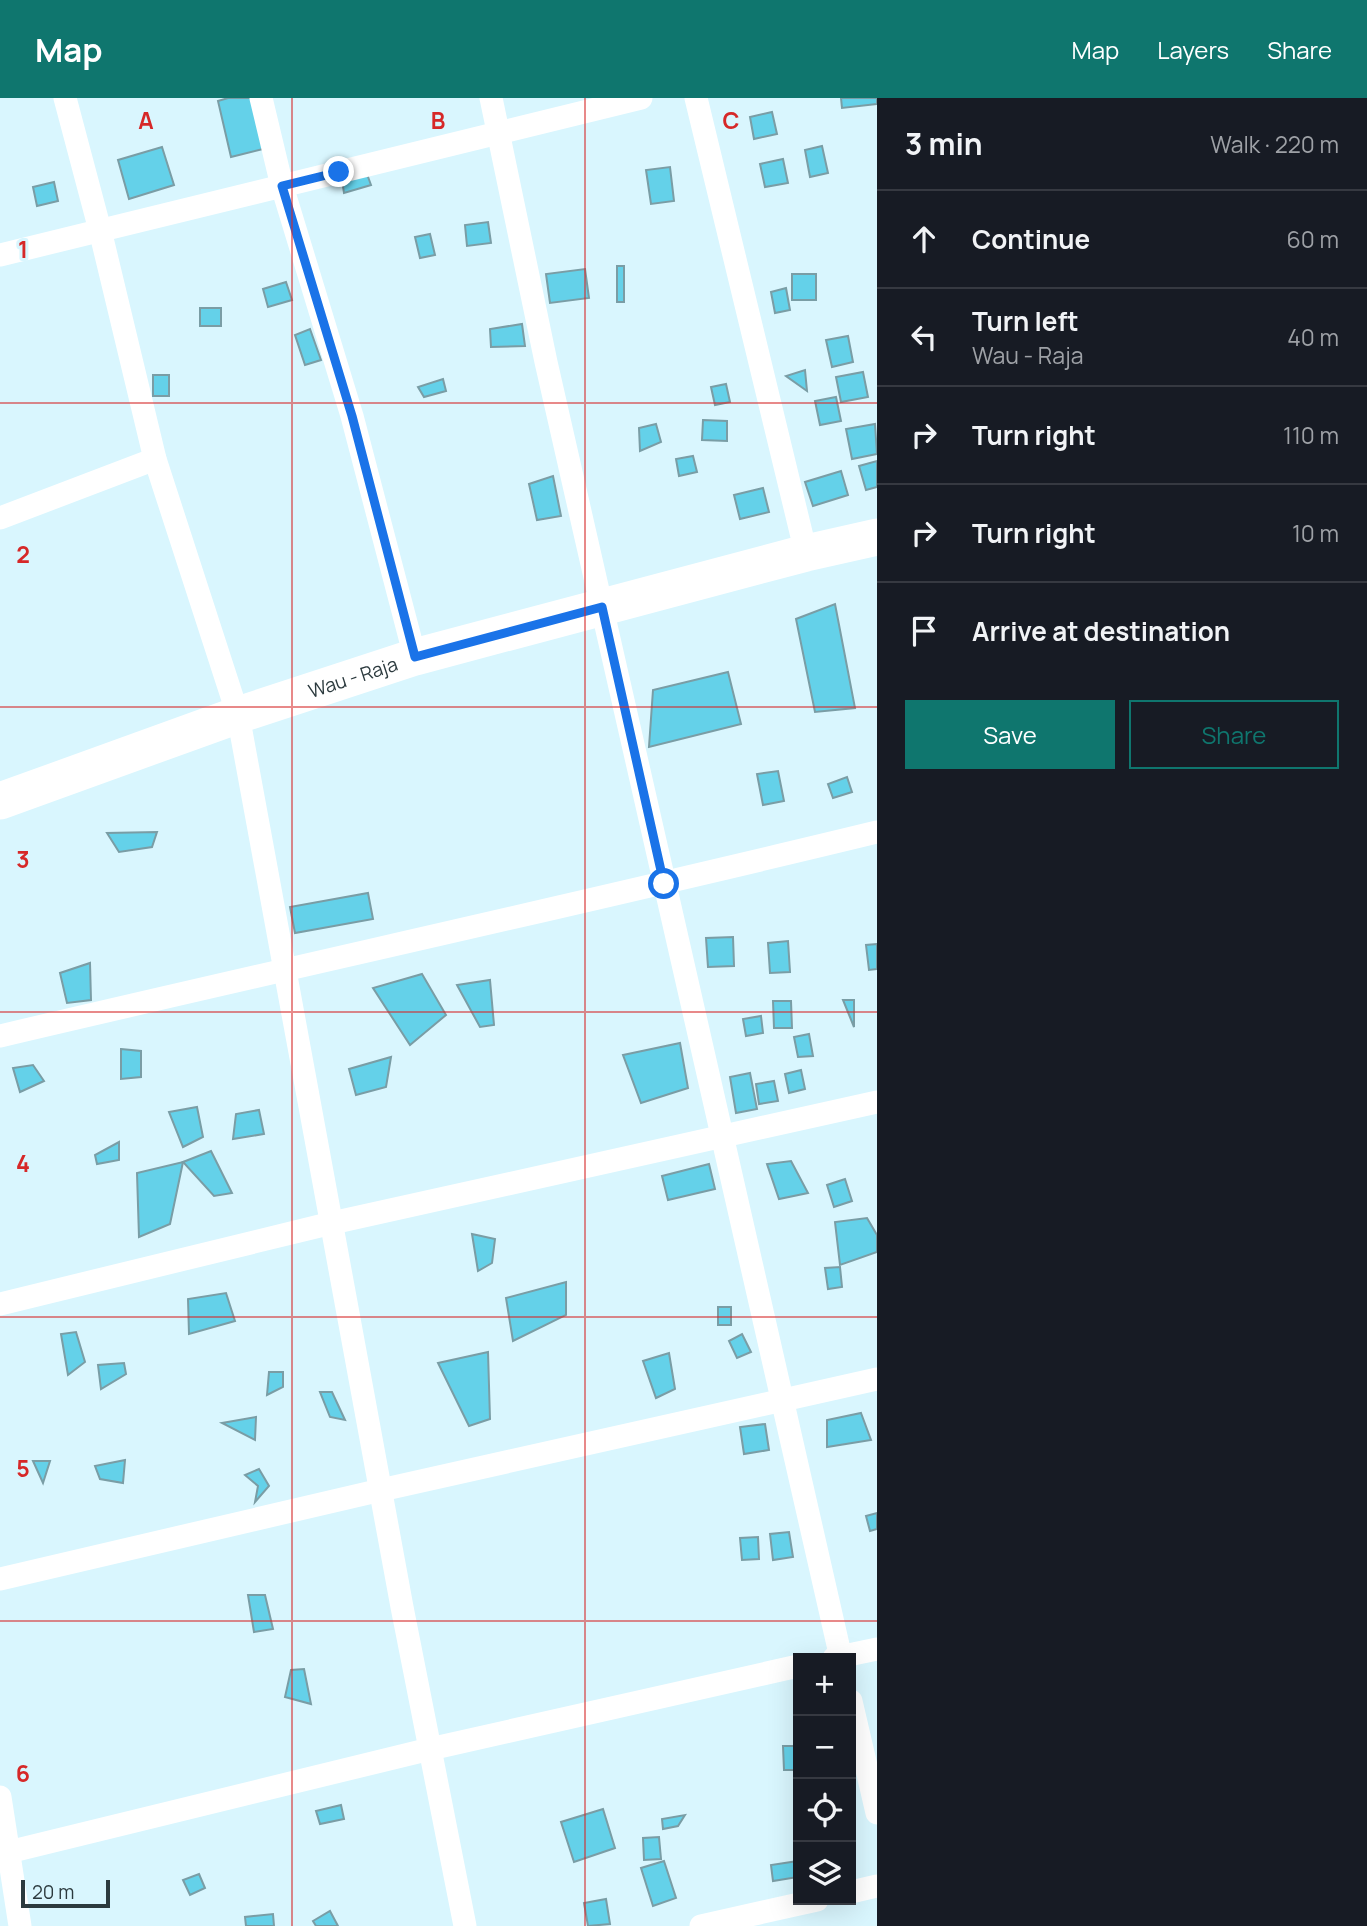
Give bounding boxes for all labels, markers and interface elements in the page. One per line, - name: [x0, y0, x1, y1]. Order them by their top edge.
- text: Map: [35, 27, 103, 72]
- text: Map: [1072, 33, 1119, 66]
- text: Layers: [1157, 33, 1229, 66]
- text: Share: [1267, 33, 1332, 66]
- text: A: [138, 104, 154, 136]
- text: B: [431, 104, 445, 136]
- text: C: [723, 104, 740, 136]
- text: 3 min: [905, 123, 983, 164]
- text: Walk · 220 m: [1210, 128, 1339, 160]
- route end: [323, 156, 354, 187]
- icon: ahead: [905, 220, 943, 258]
- text: Continue: [972, 221, 1090, 257]
- text: 60 m: [1287, 223, 1339, 255]
- text: 1: [18, 233, 28, 265]
- text: Turn left: [972, 303, 1079, 339]
- icon: left: [905, 318, 943, 356]
- text: 40 m: [1287, 321, 1339, 353]
- text: Wau - Raja: [972, 339, 1084, 371]
- icon: right: [905, 416, 943, 454]
- text: Turn right: [972, 417, 1096, 453]
- text: 110 m: [1283, 419, 1339, 451]
- icon: right: [905, 514, 943, 552]
- text: Turn right: [972, 515, 1096, 551]
- text: 10 m: [1292, 517, 1339, 549]
- text: 2: [16, 538, 30, 570]
- icon: arrive: [905, 612, 943, 650]
- text: Arrive at destination: [972, 613, 1230, 649]
- street label: Wau - Raja: [305, 651, 401, 704]
- button: Save: [905, 700, 1115, 769]
- button: Share: [1129, 700, 1339, 769]
- text: 3: [16, 843, 30, 875]
- route start: [648, 868, 679, 899]
- text: 4: [16, 1147, 30, 1179]
- text: 5: [16, 1452, 30, 1484]
- map controls: [793, 1653, 856, 1905]
- button: +: [793, 1653, 856, 1716]
- button: −: [793, 1716, 856, 1779]
- text: 6: [16, 1757, 30, 1789]
- button: locate: [793, 1779, 856, 1842]
- button: layers: [793, 1842, 856, 1905]
- scale bar: [21, 1877, 110, 1909]
- text: 20 m: [32, 1879, 74, 1905]

